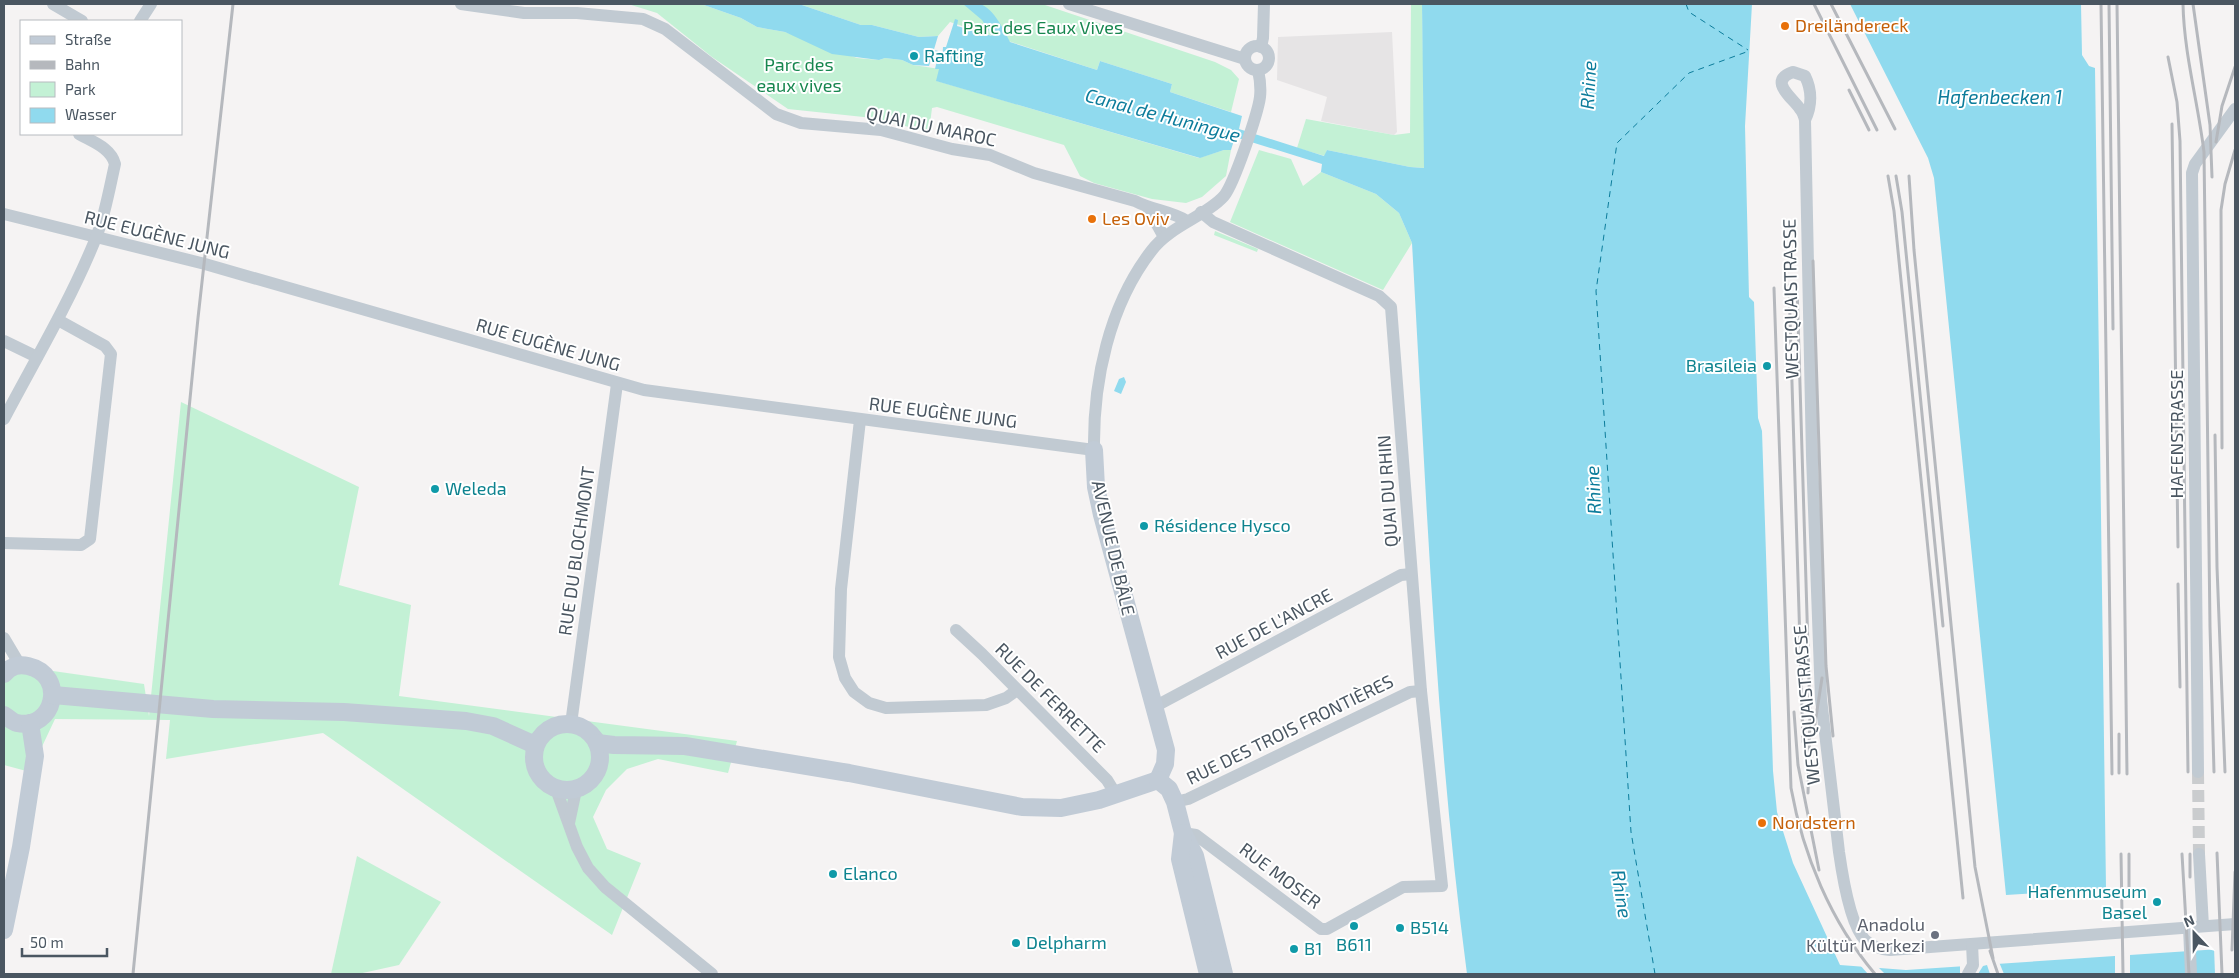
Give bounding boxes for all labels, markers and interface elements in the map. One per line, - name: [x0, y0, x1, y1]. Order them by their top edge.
- place label: Dreiländereck: [1795, 14, 1908, 36]
- park label: Parc des Eaux Vives: [963, 16, 1123, 38]
- legend: [20, 20, 182, 135]
- marker: Dreiländereck: [1779, 20, 1791, 32]
- text: Straße: [65, 30, 111, 48]
- place label: Rafting: [924, 44, 984, 66]
- marker: Rafting: [908, 50, 920, 62]
- park label: Parc des eaux vives: [756, 53, 842, 96]
- text: Bahn: [65, 55, 100, 73]
- water label: Rhine: [1575, 60, 1600, 110]
- text: Park: [65, 80, 96, 98]
- water label: Canal de Huningue: [1083, 83, 1243, 146]
- water label: Hafenbecken 1: [1938, 85, 2062, 108]
- street label: QUAI DU MAROC: [864, 102, 998, 151]
- text: Wasser: [65, 105, 117, 123]
- street label: RUE EUGÈNE JUNG: [82, 205, 232, 263]
- place label: Les Oviv: [1102, 207, 1170, 229]
- marker: Les Oviv: [1086, 213, 1098, 225]
- street label: WESTQUAISTRASSE: [1778, 219, 1802, 379]
- street label: RUE EUGÈNE JUNG: [474, 313, 623, 375]
- place label: Brasileia: [1686, 354, 1757, 376]
- marker: Brasileia: [1761, 360, 1773, 372]
- street label: HAFENSTRASSE: [2165, 370, 2187, 498]
- street label: RUE EUGÈNE JUNG: [868, 392, 1019, 432]
- street label: QUAI DU RHIN: [1372, 434, 1402, 548]
- street label: RUE DU BLOCHMONT: [553, 464, 599, 637]
- water label: Rhine: [1580, 465, 1605, 515]
- place label: Weleda: [445, 477, 507, 499]
- street label: AVENUE DE BÂLE: [1088, 478, 1140, 618]
- marker: Weleda: [429, 483, 441, 495]
- place label: Résidence Hysco: [1154, 514, 1291, 536]
- marker: Résidence Hysco: [1138, 520, 1150, 532]
- street label: RUE DE L'ANCRE: [1211, 583, 1336, 663]
- street label: WESTQUAISTRASSE: [1788, 624, 1824, 786]
- street label: RUE DE FERRETTE: [991, 638, 1110, 757]
- street label: RUE DES TROIS FRONTIÈRES: [1183, 669, 1397, 789]
- place label: Nordstern: [1772, 811, 1856, 833]
- marker: Nordstern: [1756, 817, 1768, 829]
- street label: RUE MOSER: [1236, 837, 1326, 913]
- place label: Elanco: [843, 862, 898, 884]
- marker: Elanco: [827, 868, 839, 880]
- water label: Rhine: [1607, 868, 1638, 920]
- place label: Hafenmuseum Basel: [2027, 880, 2148, 923]
- marker: Hafenmuseum Basel: [2151, 896, 2163, 908]
- north arrow: [2169, 908, 2219, 958]
- text: N: [2181, 911, 2197, 930]
- place label: Anadolu Kültür Merkezi: [1806, 913, 1925, 956]
- place label: B514: [1410, 916, 1449, 938]
- marker: B611: [1348, 920, 1360, 932]
- marker: B514: [1394, 922, 1406, 934]
- scale bar: [22, 926, 108, 958]
- marker: Anadolu Kültür Merkezi: [1929, 929, 1941, 941]
- place label: Delpharm: [1026, 931, 1107, 953]
- text: 50 m: [30, 933, 64, 951]
- place label: B611: [1336, 933, 1372, 955]
- marker: Delpharm: [1010, 937, 1022, 949]
- place label: B1: [1304, 937, 1322, 959]
- marker: B1: [1288, 943, 1300, 955]

